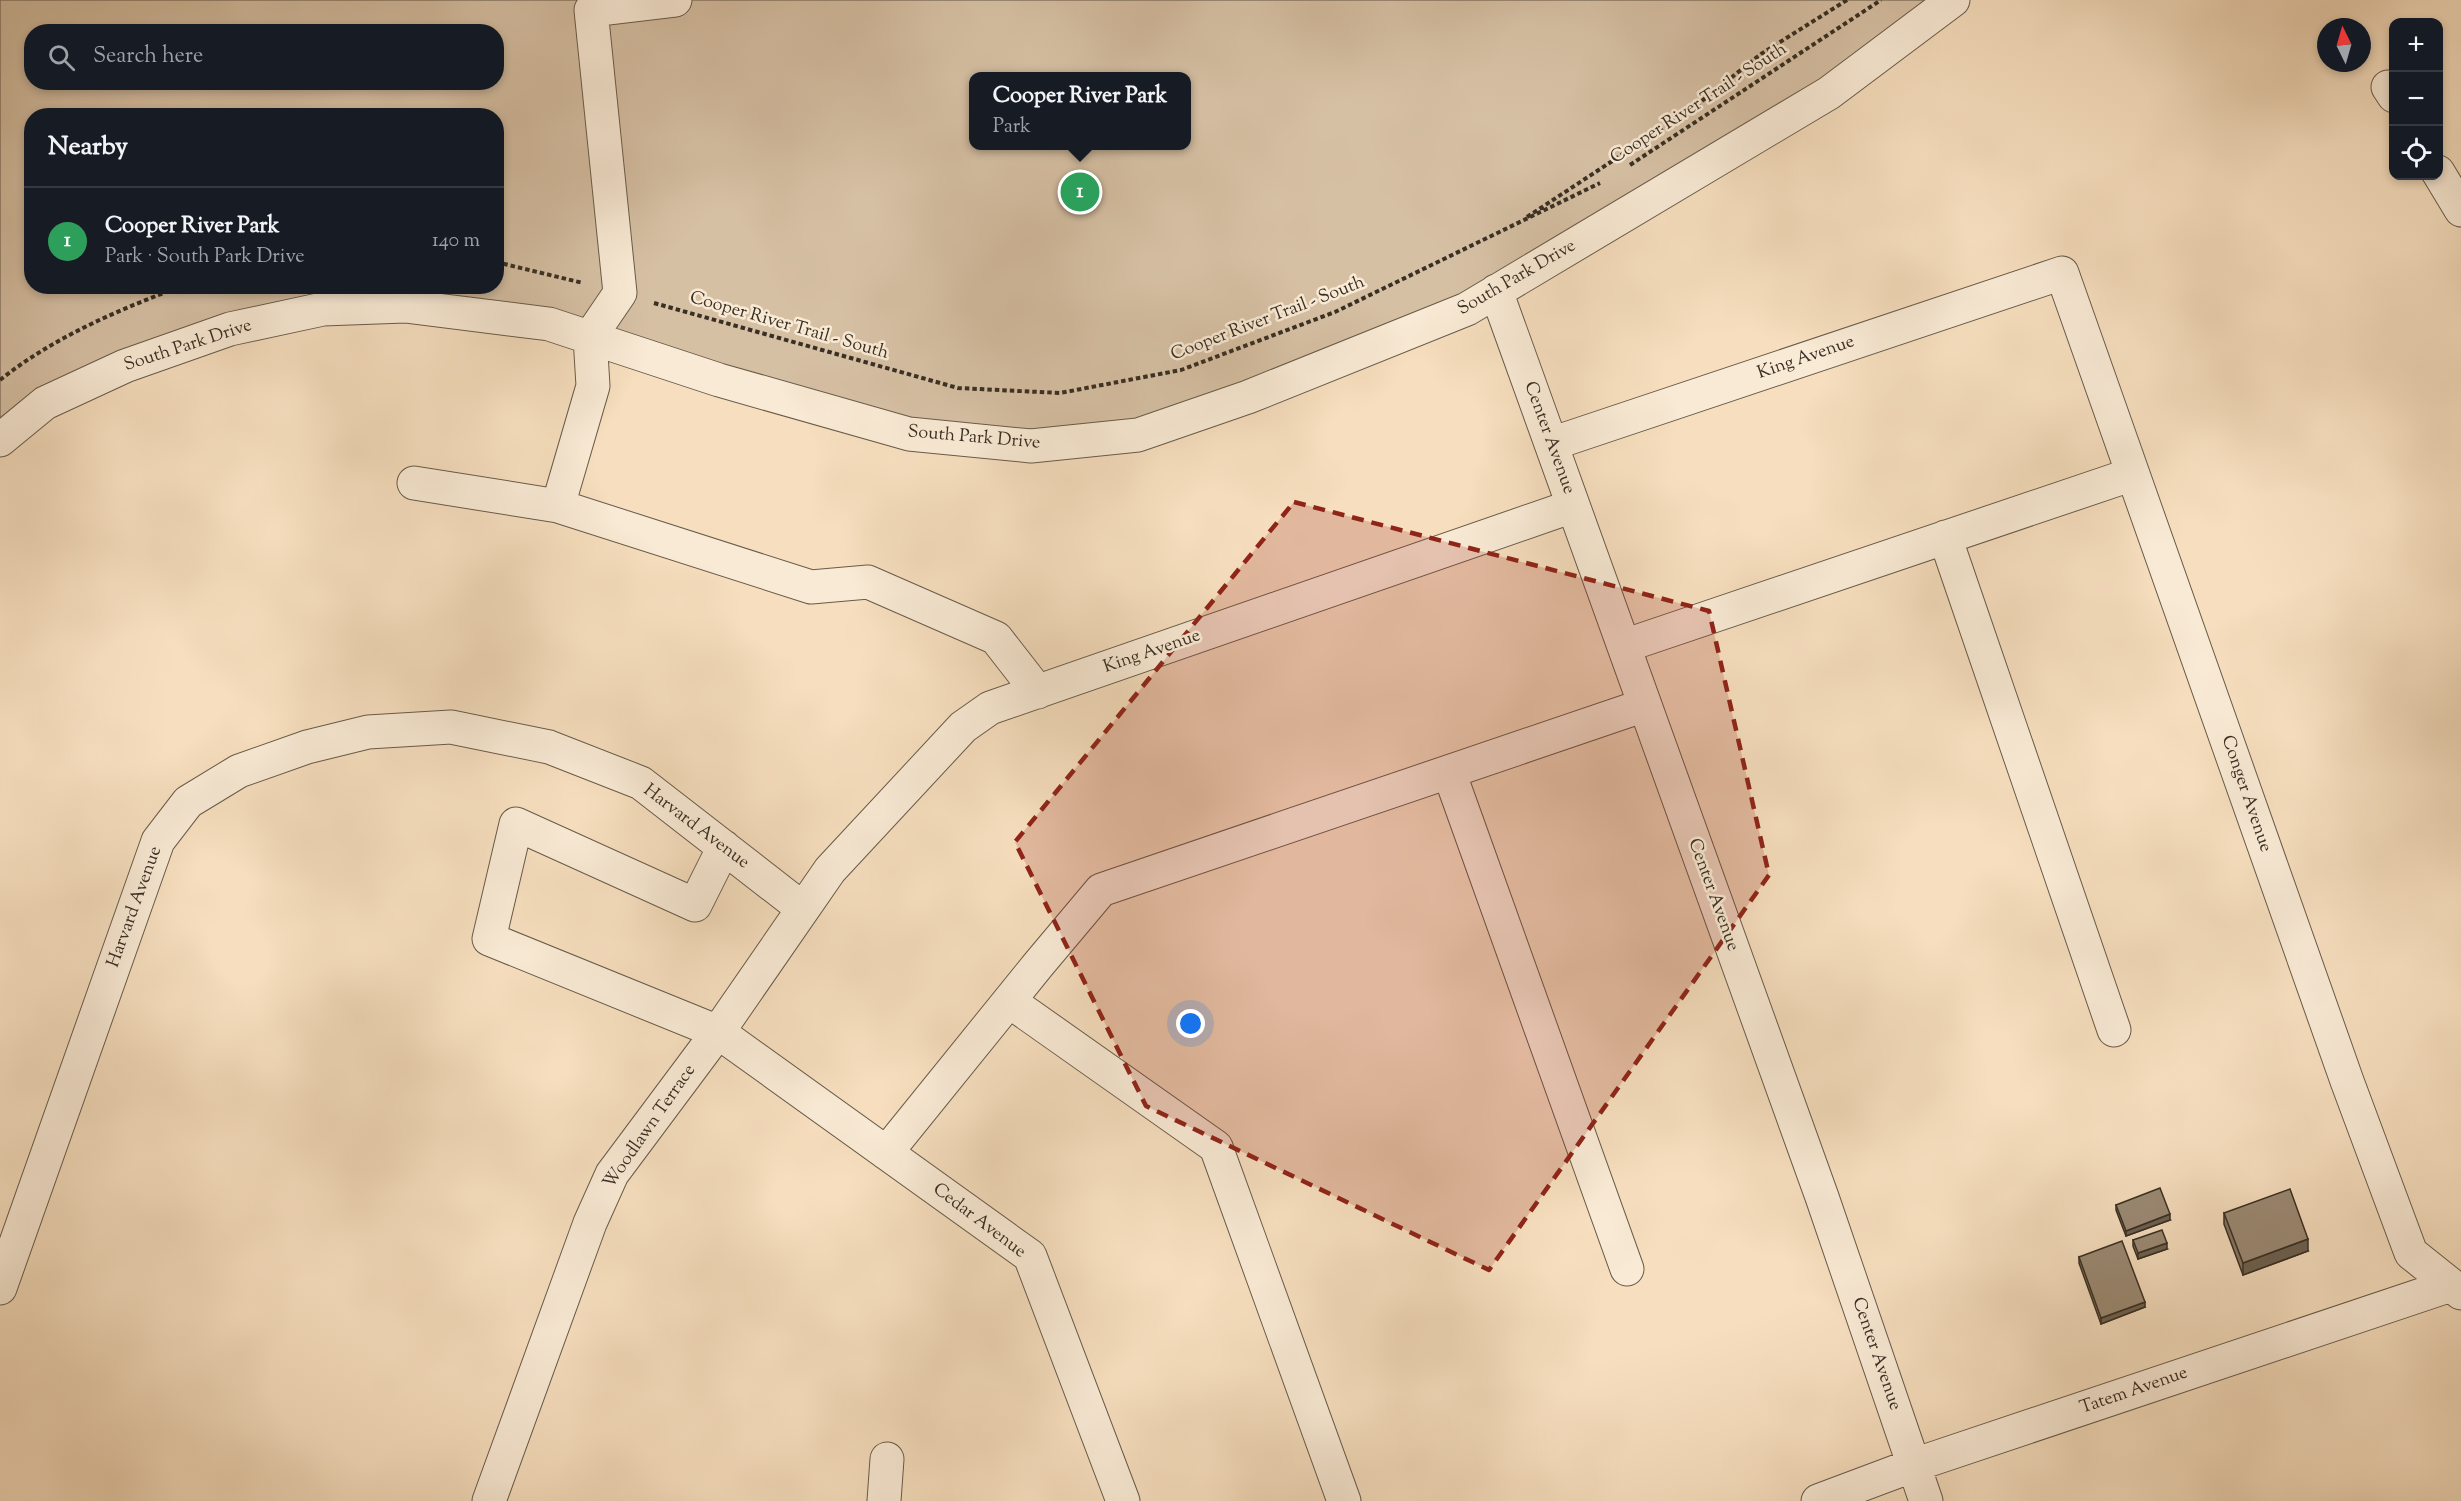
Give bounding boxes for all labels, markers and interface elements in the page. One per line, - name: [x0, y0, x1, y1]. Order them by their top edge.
- north arrow: [2317, 18, 2371, 72]
- map controls: [2389, 18, 2443, 180]
- button: +: [2389, 18, 2443, 72]
- search box: [24, 24, 504, 90]
- street label: Cooper River Trail - South: [1606, 37, 1793, 171]
- icon: search: [45, 41, 78, 74]
- text: Search here: [93, 41, 203, 73]
- popup: [969, 72, 1191, 150]
- button: −: [2389, 72, 2443, 126]
- text: Cooper River Park: [993, 81, 1167, 113]
- text: Park: [993, 113, 1031, 142]
- button: locate: [2389, 126, 2443, 180]
- text: Nearby: [48, 129, 128, 166]
- pin: 1: [1060, 170, 1100, 214]
- text: Cooper River Park: [105, 211, 279, 243]
- text: 1: [64, 227, 71, 256]
- text: 140 m: [432, 227, 480, 256]
- street label: South Park Drive: [1453, 233, 1581, 323]
- text: Park · South Park Drive: [105, 243, 305, 272]
- street label: Cooper River Trail - South: [1167, 270, 1369, 368]
- street label: Cooper River Trail - South: [686, 285, 892, 367]
- street label: South Park Drive: [121, 313, 255, 379]
- street label: King Avenue: [1754, 329, 1858, 387]
- street label: Center Avenue: [1517, 378, 1581, 498]
- street label: South Park Drive: [907, 419, 1041, 457]
- street label: King Avenue: [1100, 623, 1204, 681]
- street label: Conger Avenue: [2214, 732, 2278, 856]
- street label: Harvard Avenue: [637, 778, 755, 876]
- street label: Center Avenue: [1681, 835, 1745, 955]
- street label: Harvard Avenue: [101, 843, 169, 971]
- your location: [1176, 1009, 1205, 1038]
- street label: Woodlawn Terrace: [597, 1059, 703, 1195]
- street label: Cedar Avenue: [927, 1177, 1031, 1265]
- street label: Center Avenue: [1844, 1294, 1908, 1414]
- street label: Tatem Avenue: [2077, 1360, 2191, 1422]

